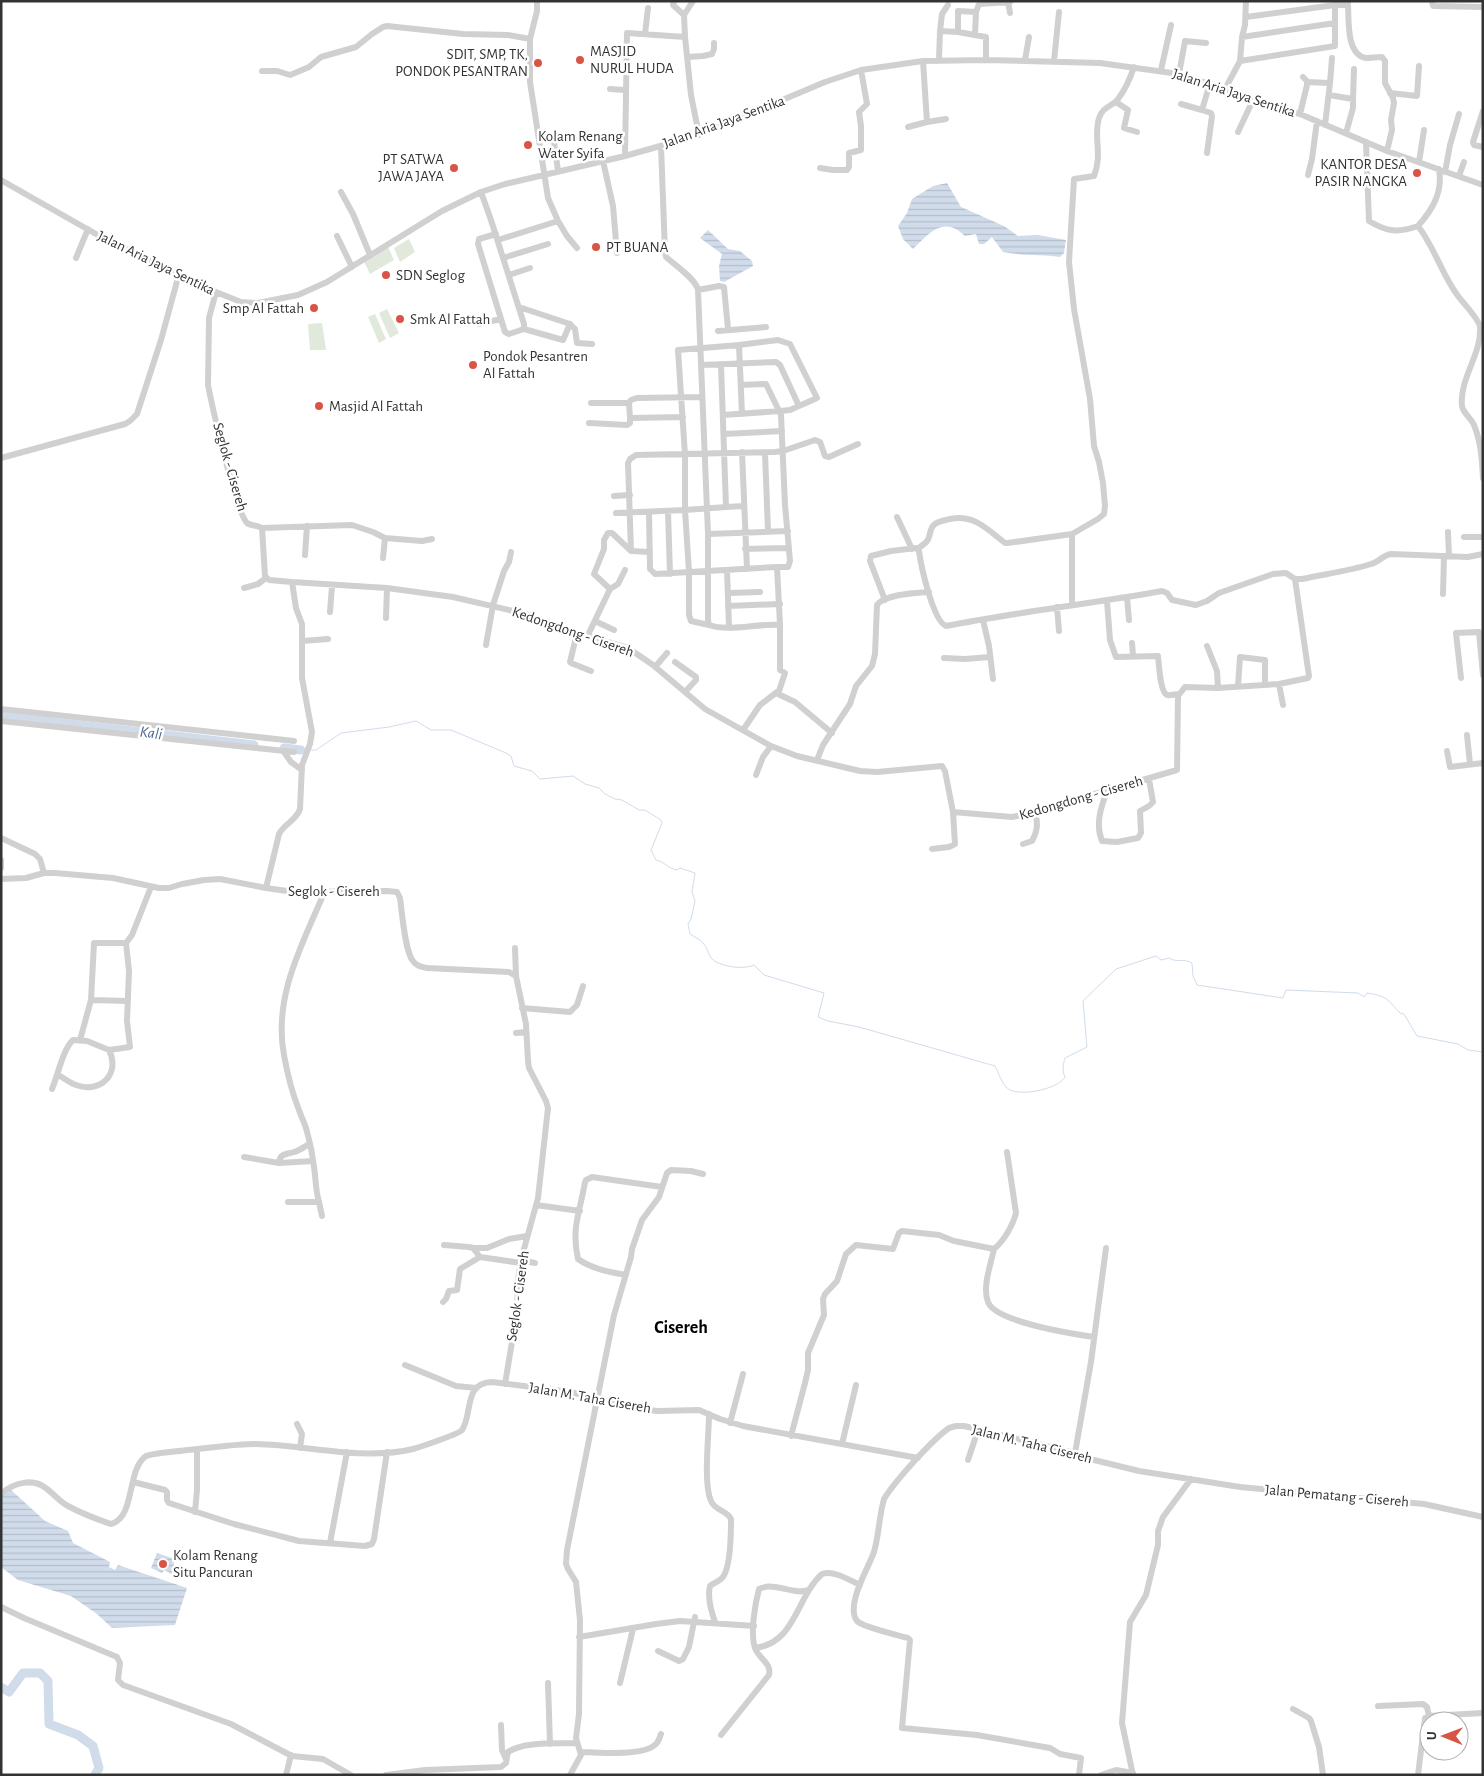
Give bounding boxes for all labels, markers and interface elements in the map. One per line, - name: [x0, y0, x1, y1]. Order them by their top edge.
- place label: MASJID NURUL HUDA: [590, 44, 674, 76]
- place label: SDIT, SMP, TK, PONDOK PESANTRAN: [395, 47, 528, 79]
- marker: MASJID NURUL HUDA: [574, 54, 586, 66]
- marker: SDIT, SMP, TK, PONDOK PESANTRAN: [532, 57, 544, 69]
- street label: Jalan Aria Jaya Sentika: [1171, 66, 1297, 120]
- street label: Jalan Aria Jaya Sentika: [661, 93, 787, 151]
- place label: Kolam Renang Water Syifa: [538, 129, 623, 161]
- marker: Kolam Renang Water Syifa: [522, 139, 534, 151]
- place label: PT SATWA JAWA JAYA: [378, 152, 444, 184]
- place label: KANTOR DESA PASIR NANGKA: [1315, 157, 1407, 189]
- marker: PT SATWA JAWA JAYA: [448, 162, 460, 174]
- marker: KANTOR DESA PASIR NANGKA: [1411, 167, 1423, 179]
- street label: Jalan Aria Jaya Sentika: [95, 228, 217, 298]
- place label: PT BUANA: [606, 240, 669, 255]
- marker: PT BUANA: [590, 241, 602, 253]
- place label: SDN Seglog: [396, 268, 465, 283]
- marker: SDN Seglog: [380, 269, 392, 281]
- place label: Smp Al Fattah: [223, 301, 304, 316]
- marker: Smp Al Fattah: [308, 302, 320, 314]
- place label: Smk Al Fattah: [410, 312, 490, 327]
- marker: Smk Al Fattah: [394, 313, 406, 325]
- place label: Pondok Pesantren Al Fattah: [483, 349, 588, 381]
- marker: Pondok Pesantren Al Fattah: [467, 359, 479, 371]
- place label: Masjid Al Fattah: [329, 399, 423, 414]
- marker: Masjid Al Fattah: [313, 400, 325, 412]
- street label: Seglok - Cisereh: [210, 421, 250, 513]
- street label: Kedongdong - Cisereh: [510, 604, 636, 660]
- water label: Kali: [139, 724, 164, 742]
- street label: Kedongdong - Cisereh: [1017, 773, 1145, 823]
- street label: Seglok - Cisereh: [288, 884, 380, 899]
- street label: Seglok - Cisereh: [504, 1250, 532, 1342]
- district label: Cisereh: [654, 1319, 708, 1337]
- street label: Jalan M. Taha Cisereh: [528, 1380, 652, 1416]
- street label: Jalan M. Taha Cisereh: [970, 1422, 1094, 1466]
- street label: Jalan Pematang - Cisereh: [1264, 1482, 1410, 1510]
- place label: Kolam Renang Situ Pancuran: [173, 1548, 258, 1580]
- marker: Kolam Renang Situ Pancuran: [157, 1558, 169, 1570]
- north arrow: [1419, 1711, 1469, 1761]
- text: U: [1425, 1731, 1439, 1740]

